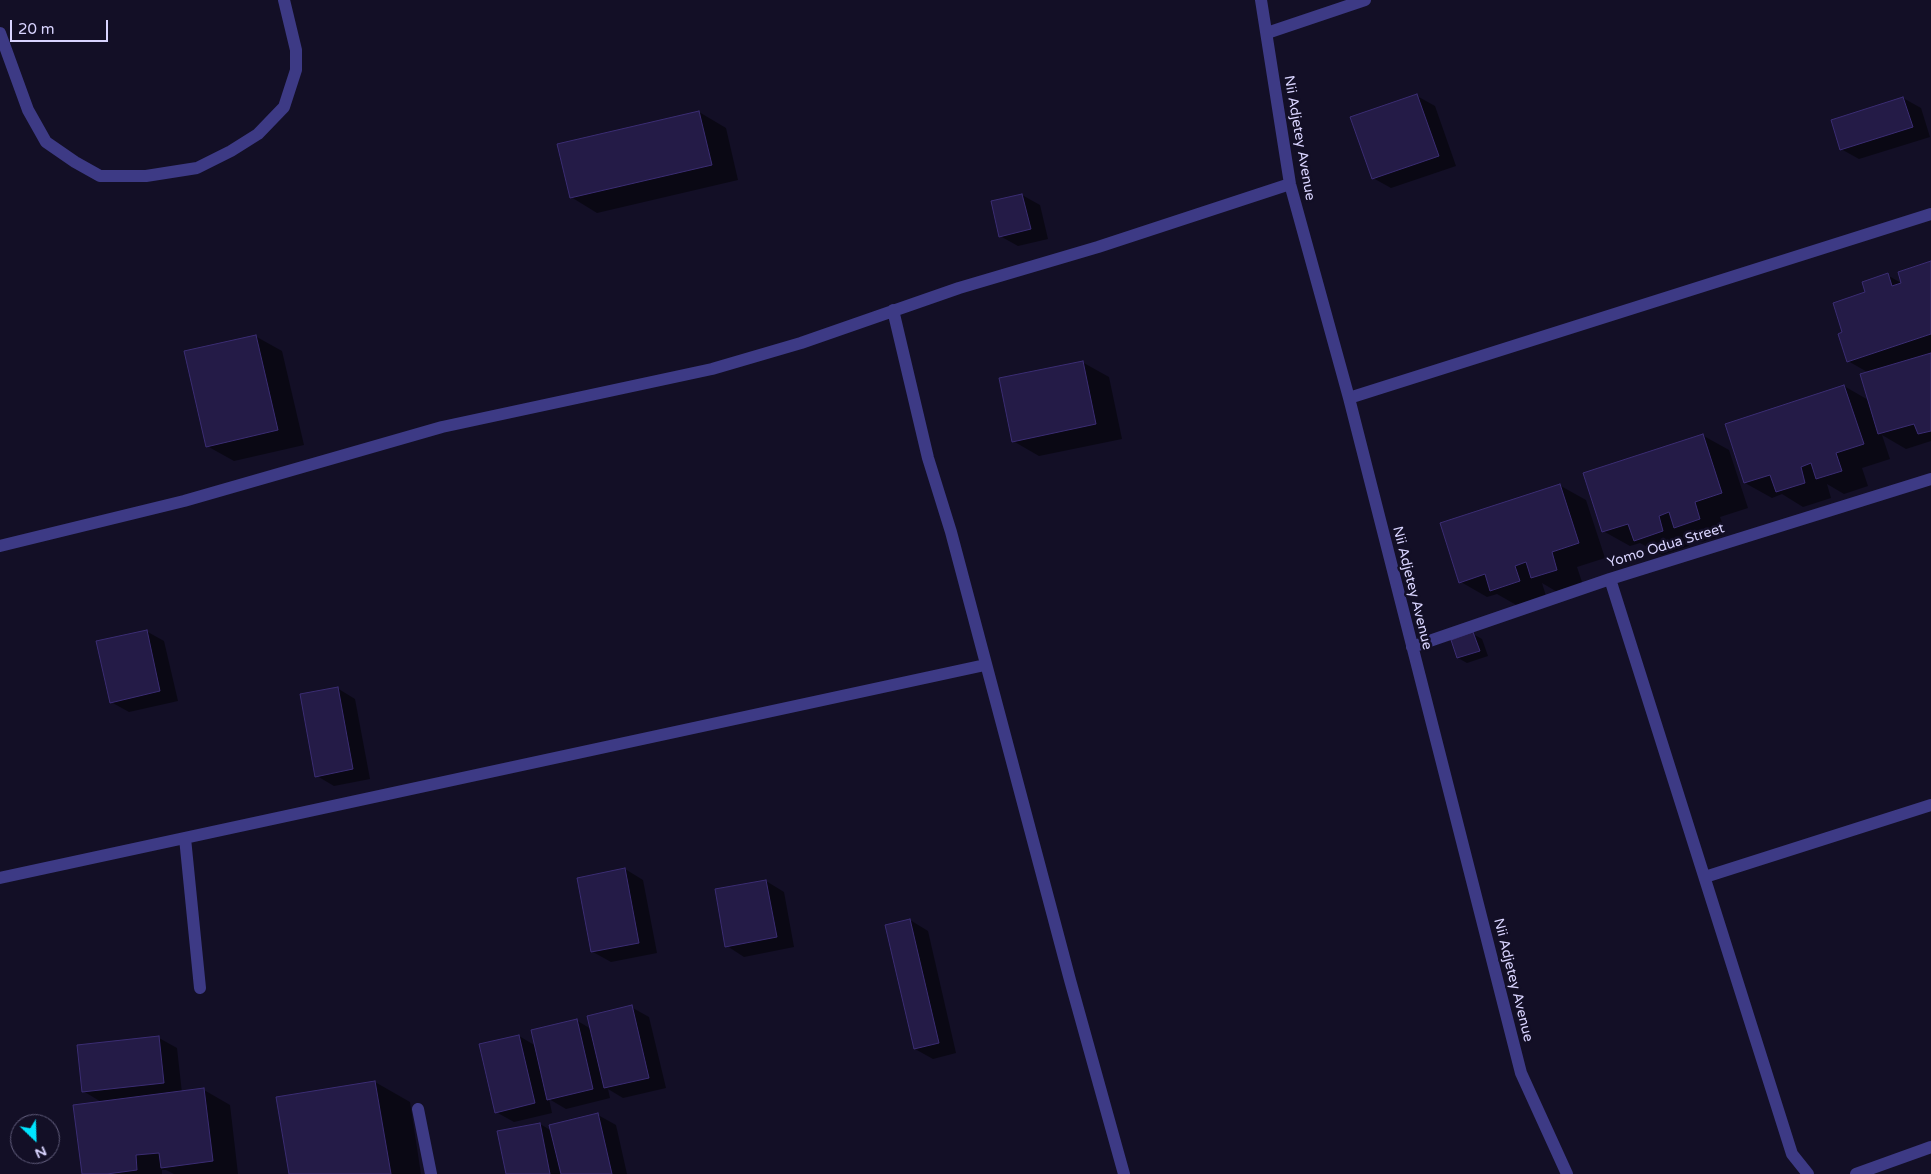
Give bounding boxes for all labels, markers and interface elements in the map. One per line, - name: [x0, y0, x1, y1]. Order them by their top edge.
- scale bar: [12, 10, 110, 42]
- text: 20 m: [18, 20, 55, 38]
- street label: Nii Adjetey Avenue: [1280, 74, 1318, 202]
- street label: Yomo Odua Street: [1605, 520, 1727, 572]
- street label: Nii Adjetey Avenue: [1389, 525, 1435, 651]
- street label: Nii Adjetey Avenue: [1490, 917, 1536, 1043]
- north arrow: [10, 1114, 60, 1164]
- text: N: [32, 1142, 49, 1162]

